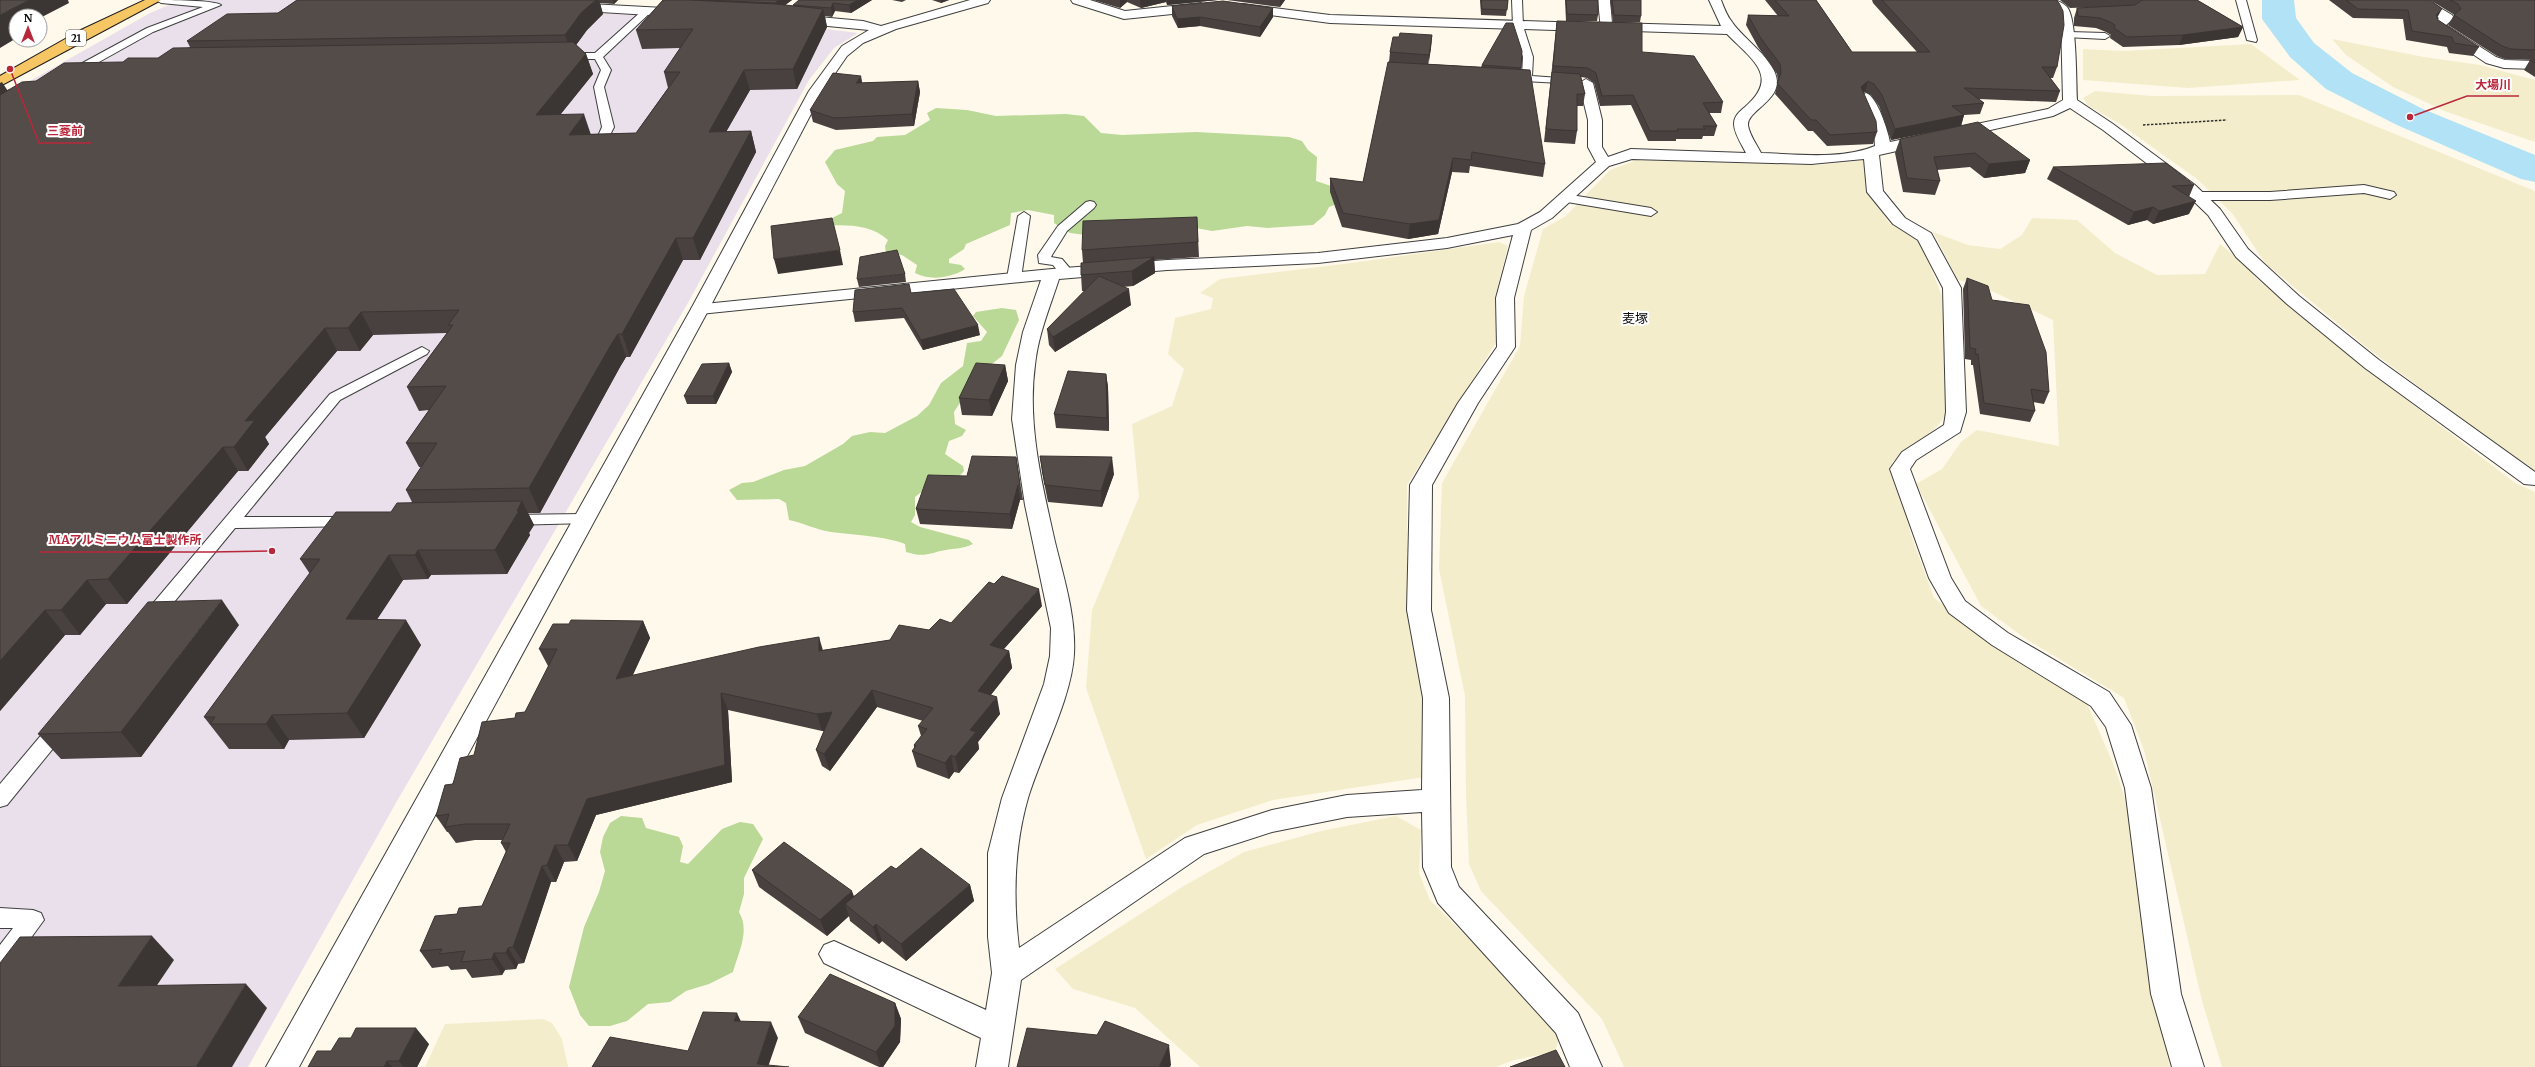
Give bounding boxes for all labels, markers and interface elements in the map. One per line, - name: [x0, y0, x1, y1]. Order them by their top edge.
- north arrow: [8, 8, 48, 48]
- text: N: [24, 11, 33, 25]
- road number: 21: [66, 30, 86, 46]
- callout: 大場川: [2467, 72, 2519, 96]
- text: 大場川: [2475, 77, 2511, 92]
- callout: 三菱前: [39, 119, 91, 143]
- text: 三菱前: [47, 123, 83, 138]
- district label: 麦塚: [1622, 310, 1648, 327]
- callout: MAアルミニウム富士製作所: [40, 528, 210, 552]
- text: MAアルミニウム富士製作所: [48, 532, 202, 547]

